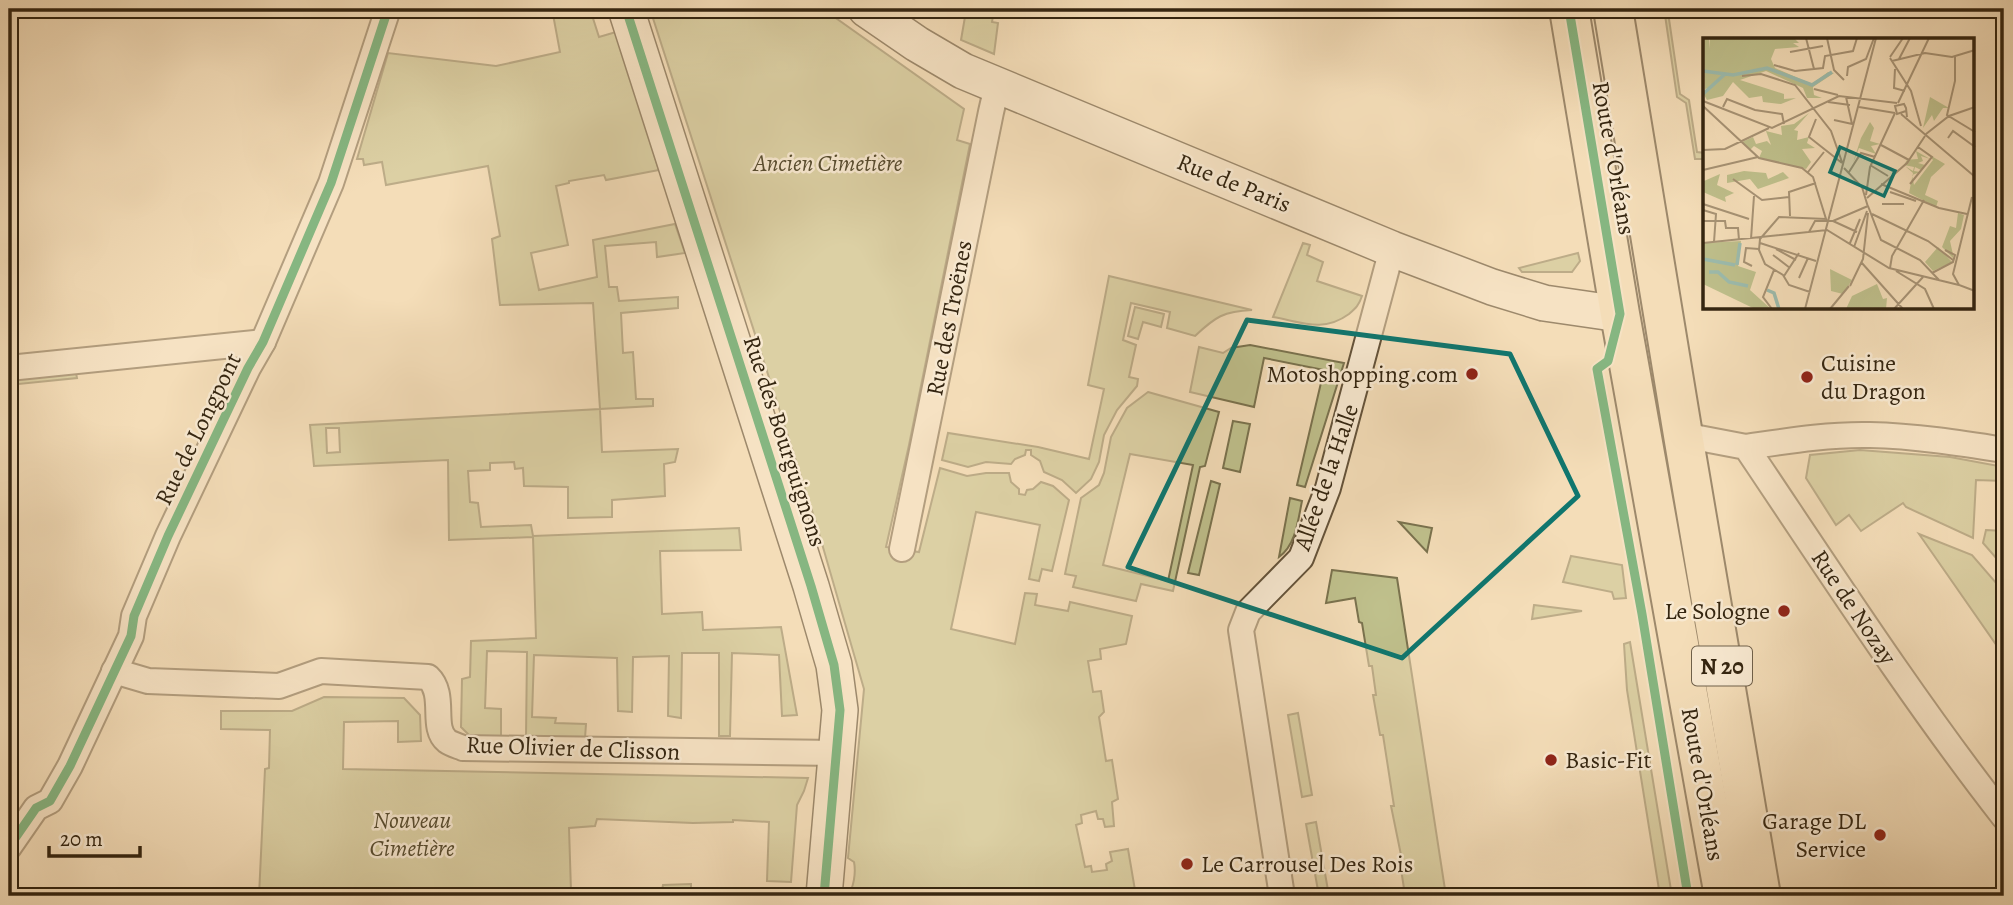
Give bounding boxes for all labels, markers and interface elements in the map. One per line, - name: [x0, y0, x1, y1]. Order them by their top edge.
- inset map: [1703, 38, 1974, 310]
- street label: Route d'Orléans: [1585, 78, 1643, 238]
- street label: Rue de Paris: [1172, 146, 1296, 220]
- park label: Ancien Cimetière: [752, 147, 903, 179]
- street label: Rue des Troënes: [918, 237, 980, 399]
- street label: Rue des Bourguignons: [736, 331, 834, 551]
- street label: Rue de Longpont: [147, 347, 249, 511]
- place label: Cuisine du Dragon: [1821, 347, 1926, 407]
- place label: Motoshopping.com: [1267, 358, 1458, 390]
- marker: Motoshopping.com: [1464, 366, 1480, 382]
- marker: Cuisine du Dragon: [1799, 369, 1815, 385]
- street label: Allée de la Halle: [1286, 399, 1366, 555]
- street label: Rue de Nozay: [1804, 543, 1904, 671]
- place label: Le Sologne: [1664, 595, 1770, 627]
- marker: Le Sologne: [1776, 603, 1792, 619]
- road number: N 20: [1692, 646, 1752, 686]
- street label: Route d'Orléans: [1674, 704, 1732, 864]
- street label: Rue Olivier de Clisson: [465, 728, 681, 768]
- place label: Basic-Fit: [1565, 744, 1652, 776]
- marker: Basic-Fit: [1543, 752, 1559, 768]
- park label: Nouveau Cimetière: [369, 804, 455, 864]
- place label: Garage DL Service: [1762, 805, 1867, 865]
- scale bar: [49, 814, 140, 858]
- text: 20 m: [60, 825, 103, 853]
- marker: Garage DL Service: [1872, 827, 1888, 843]
- place label: Le Carrousel Des Rois: [1201, 848, 1413, 880]
- marker: Le Carrousel Des Rois: [1179, 856, 1195, 872]

